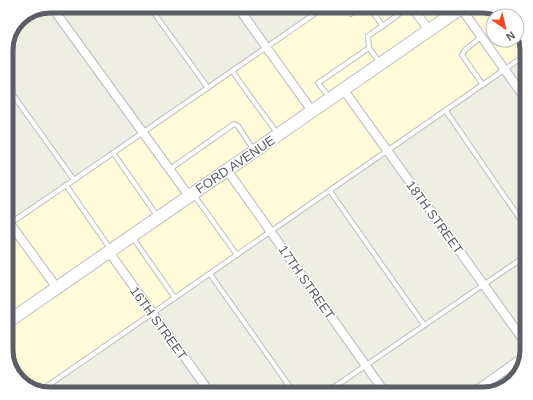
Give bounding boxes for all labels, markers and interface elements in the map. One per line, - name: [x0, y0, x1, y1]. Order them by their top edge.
- north arrow: [485, 8, 525, 48]
- text: N: [504, 29, 517, 44]
- street label: FORD AVENUE: [193, 132, 278, 196]
- street label: 18TH STREET: [403, 178, 466, 257]
- street label: 17TH STREET: [276, 242, 338, 322]
- street label: 16TH STREET: [127, 284, 190, 363]

